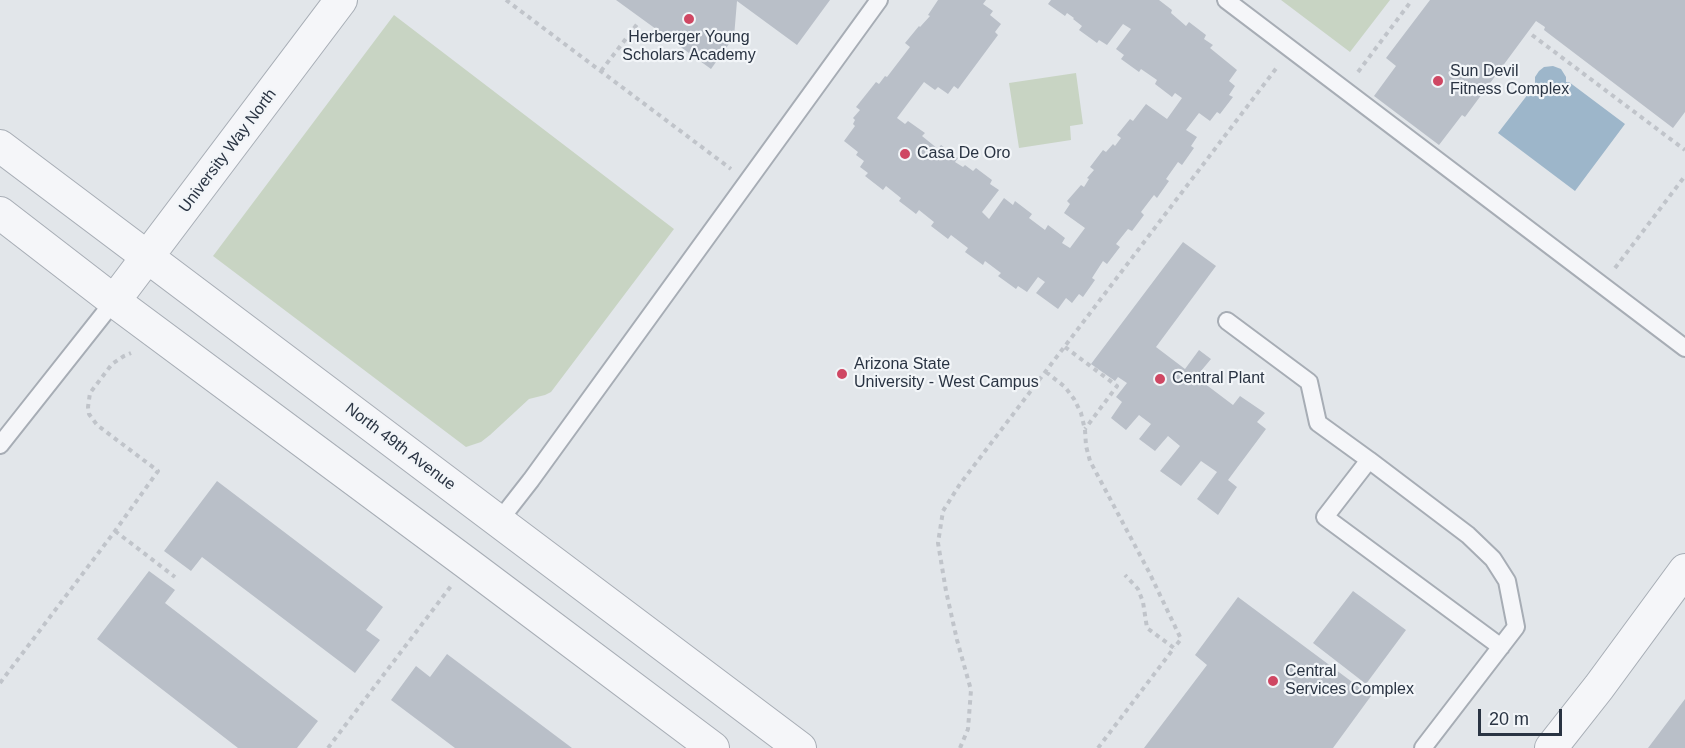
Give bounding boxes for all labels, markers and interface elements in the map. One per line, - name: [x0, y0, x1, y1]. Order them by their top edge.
- marker: Herberger Young Scholars Academy: [682, 12, 696, 26]
- place label: Herberger Young Scholars Academy: [622, 28, 756, 66]
- place label: Sun Devil Fitness Complex: [1450, 62, 1569, 100]
- marker: Sun Devil Fitness Complex: [1431, 74, 1445, 88]
- street label: University Way North: [175, 85, 281, 217]
- place label: Casa De Oro: [917, 144, 1010, 164]
- marker: Casa De Oro: [898, 147, 912, 161]
- place label: Arizona State University - West Campus: [854, 355, 1039, 393]
- marker: Arizona State University - West Campus: [835, 367, 849, 381]
- place label: Central Plant: [1172, 369, 1264, 389]
- marker: Central Plant: [1153, 372, 1167, 386]
- street label: North 49th Avenue: [341, 399, 459, 495]
- place label: Central Services Complex: [1285, 662, 1414, 700]
- marker: Central Services Complex: [1266, 674, 1280, 688]
- scale bar: [1481, 697, 1565, 735]
- text: 20 m: [1489, 709, 1529, 729]

